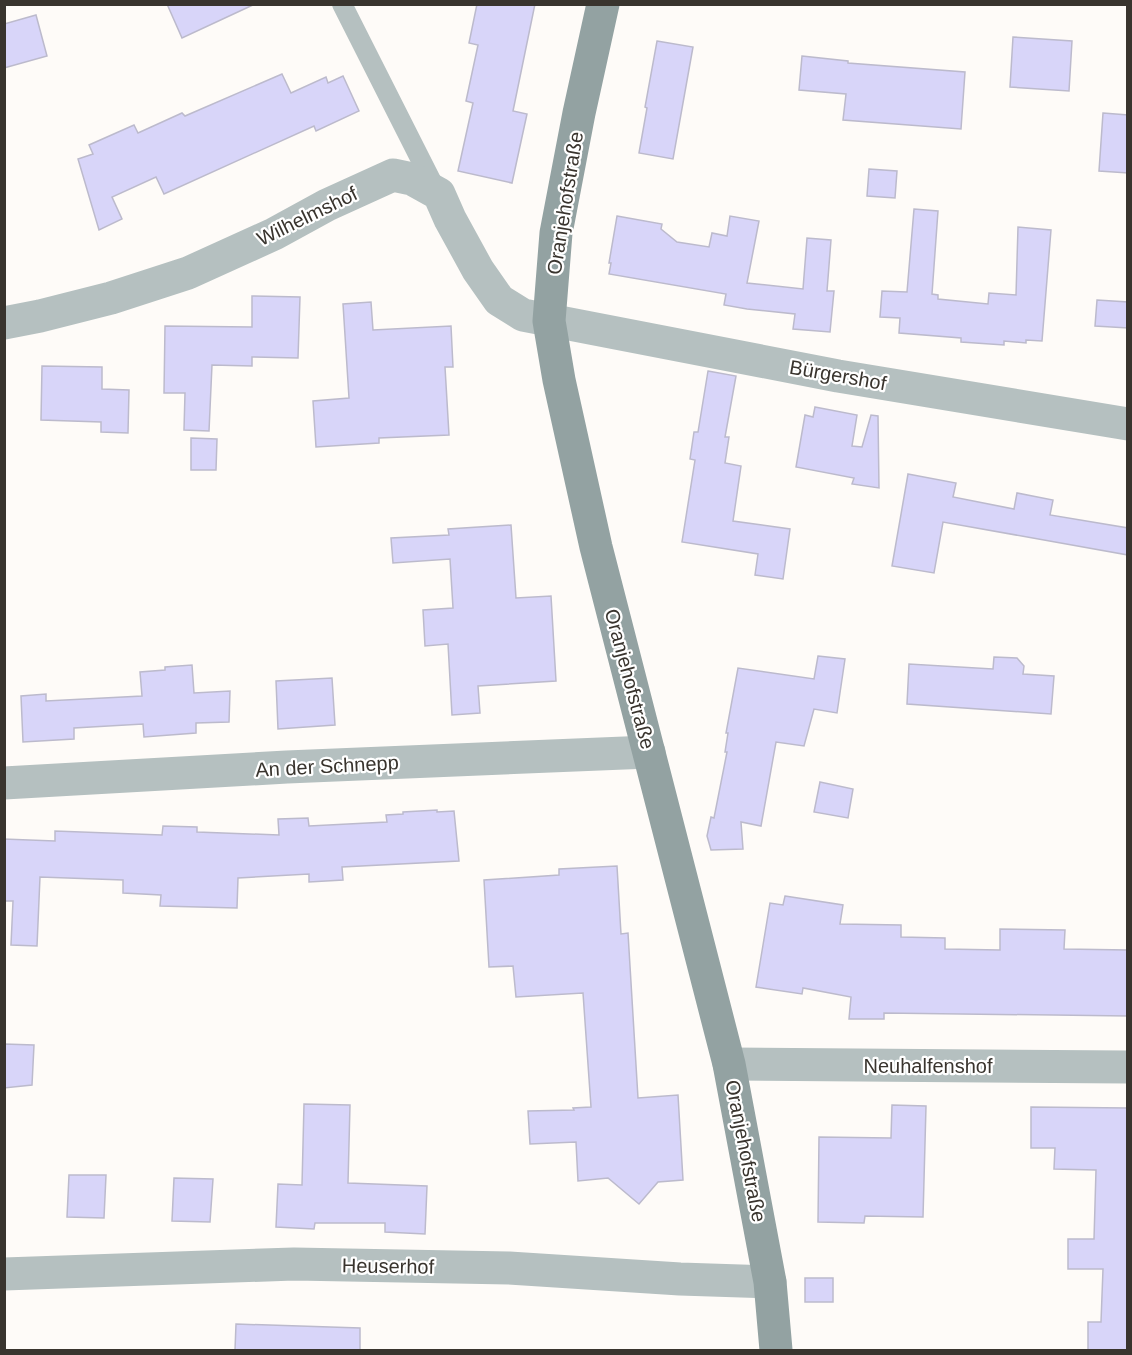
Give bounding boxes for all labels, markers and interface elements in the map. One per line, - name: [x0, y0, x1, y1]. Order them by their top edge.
- street label: Oranjehofstraße: [543, 130, 587, 276]
- street label: Wilhelmshof: [253, 182, 361, 250]
- street label: Bürgershof: [788, 356, 889, 394]
- street label: Oranjehofstraße: [601, 606, 659, 752]
- street label: An der Schnepp: [255, 751, 399, 781]
- street label: Neuhalfenshof: [864, 1055, 993, 1077]
- street label: Oranjehofstraße: [721, 1078, 771, 1224]
- street label: Heuserhof: [342, 1254, 435, 1278]

